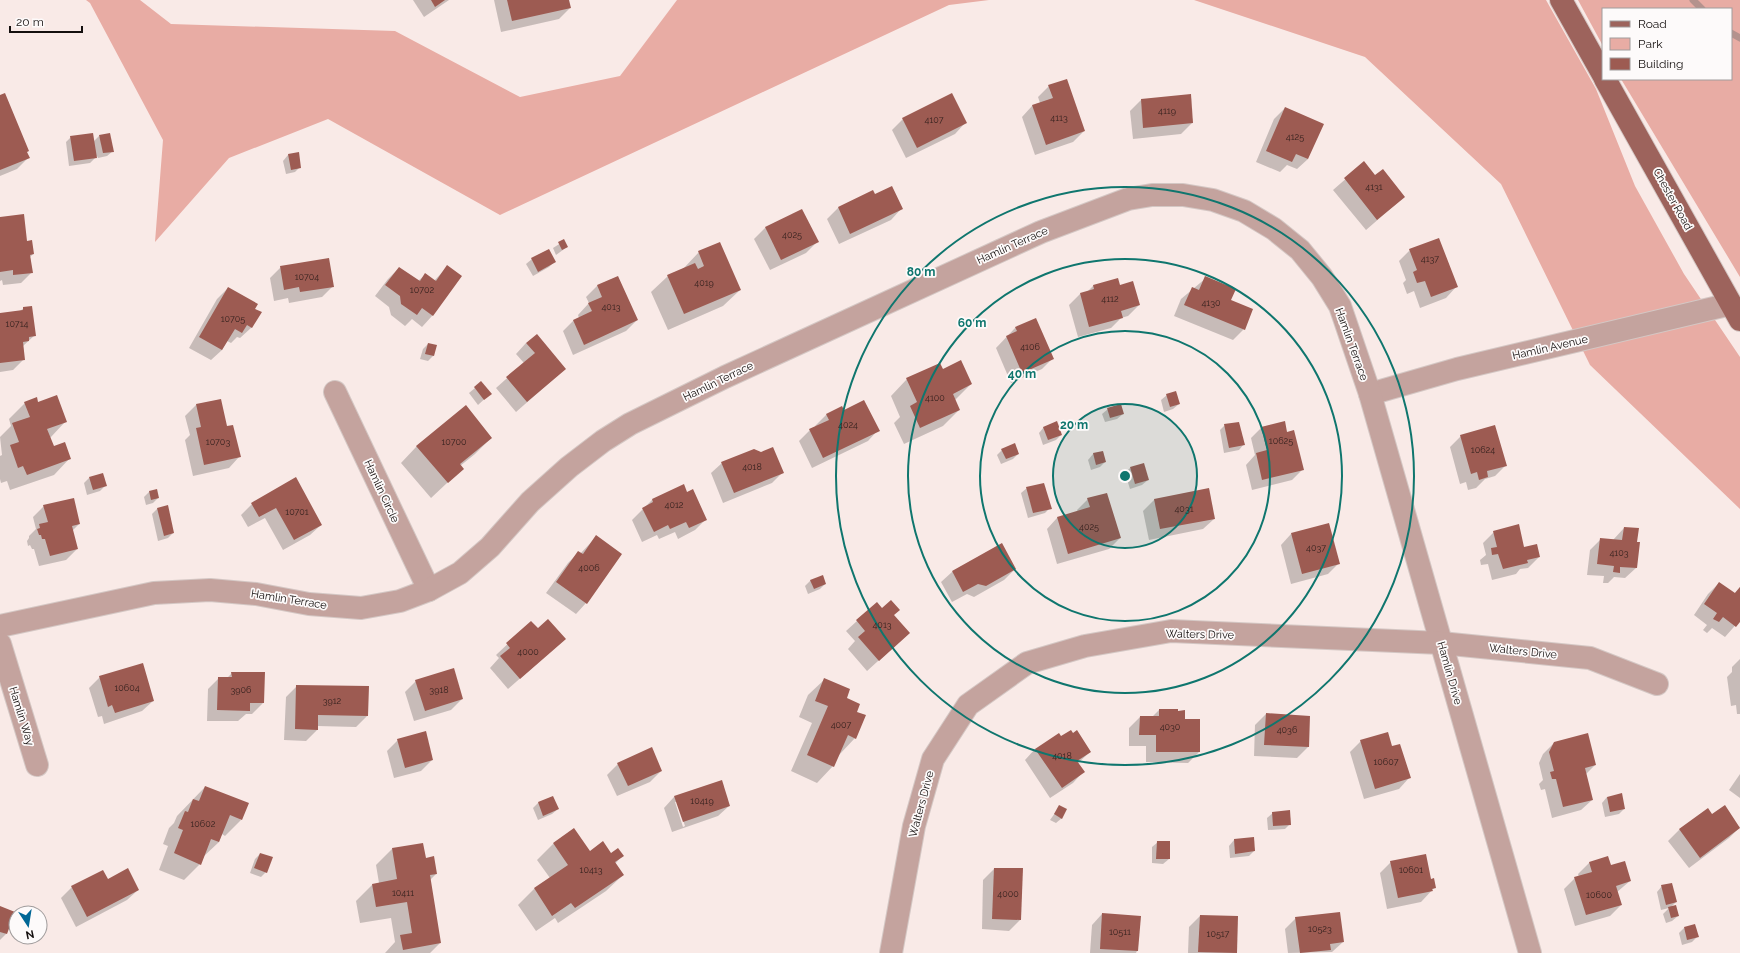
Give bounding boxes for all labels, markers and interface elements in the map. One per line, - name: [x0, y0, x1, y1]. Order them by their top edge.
- scale bar: [10, 8, 82, 34]
- legend: [1602, 8, 1732, 80]
- text: 20 m: [16, 15, 44, 29]
- text: Road: [1638, 17, 1667, 31]
- text: Park: [1638, 37, 1663, 51]
- text: Building: [1638, 57, 1684, 71]
- house number: 4119: [1158, 106, 1176, 116]
- house number: 4113: [1050, 113, 1068, 123]
- house number: 4107: [924, 115, 944, 125]
- house number: 4125: [1286, 132, 1304, 142]
- street label: Chester Road: [1650, 166, 1695, 233]
- house number: 4131: [1365, 182, 1383, 192]
- street label: Hamlin Terrace: [975, 224, 1050, 267]
- house number: 4025: [782, 230, 802, 240]
- house number: 4137: [1421, 254, 1439, 264]
- text: 80 m: [907, 265, 935, 279]
- house number: 10704: [295, 272, 319, 282]
- house number: 4019: [694, 278, 714, 288]
- house number: 10702: [410, 285, 434, 295]
- house number: 4112: [1101, 294, 1119, 304]
- house number: 4130: [1201, 298, 1221, 308]
- house number: 4013: [601, 302, 621, 312]
- street label: Hamlin Terrace: [1332, 306, 1371, 383]
- house number: 10705: [221, 314, 245, 324]
- text: 60 m: [958, 316, 986, 330]
- house number: 10714: [6, 319, 29, 329]
- street label: Hamlin Avenue: [1511, 332, 1590, 362]
- house number: 4106: [1020, 342, 1040, 352]
- street label: Hamlin Terrace: [681, 359, 756, 404]
- text: 40 m: [1008, 367, 1036, 381]
- house number: 4100: [925, 393, 945, 403]
- text: 20 m: [1060, 418, 1088, 432]
- house number: 4024: [838, 420, 858, 430]
- house number: 10625: [1269, 436, 1293, 446]
- house number: 10703: [206, 437, 230, 447]
- house number: 10700: [441, 437, 467, 447]
- house number: 10624: [1471, 445, 1495, 455]
- street label: Hamlin Circle: [361, 458, 402, 525]
- house number: 4018: [742, 462, 762, 472]
- centre of rings: [1118, 469, 1132, 483]
- house number: 4012: [665, 500, 684, 510]
- house number: 4031: [1174, 504, 1194, 514]
- house number: 10701: [285, 507, 309, 517]
- house number: 4025: [1079, 522, 1099, 532]
- house number: 4037: [1306, 543, 1326, 553]
- house number: 4103: [1609, 548, 1629, 558]
- house number: 4006: [578, 563, 600, 573]
- street label: Hamlin Terrace: [250, 587, 328, 612]
- house number: 4013: [872, 620, 892, 630]
- street label: Walters Drive: [1166, 627, 1235, 642]
- street label: Hamlin Drive: [1434, 640, 1465, 707]
- street label: Walters Drive: [1488, 641, 1558, 662]
- house number: 4000: [517, 647, 539, 657]
- house number: 10604: [114, 683, 140, 693]
- street label: Hamlin Way: [6, 685, 37, 747]
- house number: 3906: [230, 685, 252, 695]
- house number: 3918: [429, 685, 449, 695]
- house number: 3912: [323, 696, 342, 706]
- house number: 4007: [831, 720, 852, 730]
- house number: 4030: [1160, 722, 1181, 732]
- house number: 4036: [1277, 725, 1298, 735]
- house number: 4018: [1052, 751, 1072, 761]
- house number: 10607: [1373, 757, 1399, 767]
- street label: Walters Drive: [906, 769, 937, 839]
- house number: 10419: [690, 796, 714, 806]
- house number: 10602: [191, 819, 216, 829]
- house number: 10413: [580, 865, 603, 875]
- house number: 10601: [1399, 865, 1423, 875]
- house number: 10411: [392, 888, 414, 898]
- house number: 4000: [997, 889, 1019, 899]
- house number: 10600: [1586, 890, 1612, 900]
- north arrow: [8, 905, 48, 945]
- house number: 10523: [1308, 924, 1332, 934]
- text: N: [25, 927, 35, 942]
- house number: 10511: [1109, 927, 1131, 937]
- house number: 10517: [1207, 929, 1230, 939]

